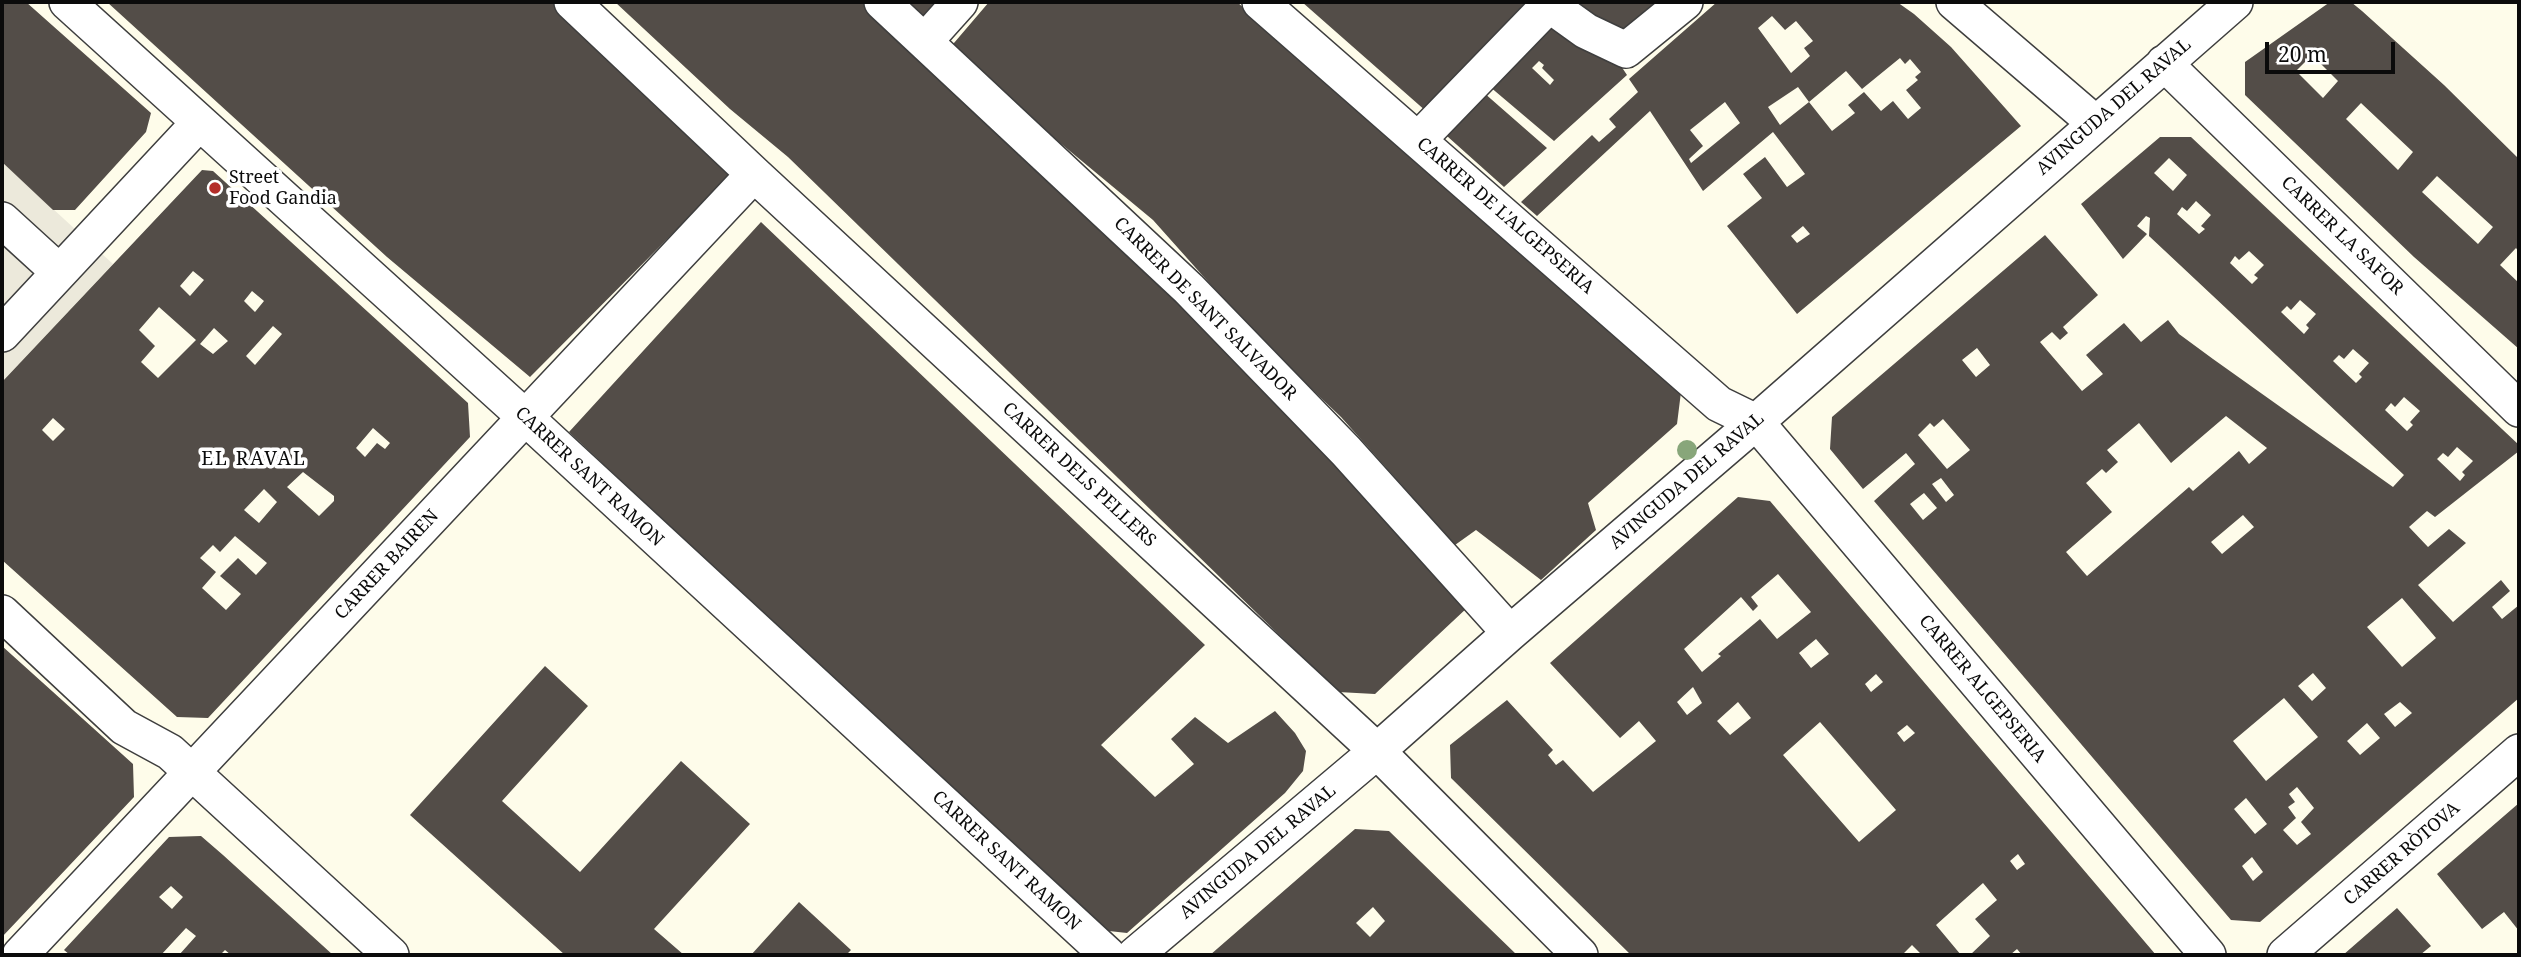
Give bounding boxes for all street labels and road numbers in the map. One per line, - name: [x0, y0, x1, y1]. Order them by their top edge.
- street label: AVINGUDA DEL RAVAL: [2032, 34, 2196, 180]
- street label: CARRER DE L'ALGEPSERIA: [1412, 133, 1598, 299]
- street label: CARRER LA SAFOR: [2276, 172, 2408, 300]
- street label: CARRER DE SANT SALVADOR: [1109, 213, 1301, 405]
- street label: CARRER DELS PELLERS: [998, 398, 1160, 552]
- street label: CARRER SANT RAMON: [510, 403, 668, 551]
- street label: AVINGUDA DEL RAVAL: [1605, 408, 1769, 554]
- street label: CARRER BAIREN: [331, 506, 443, 624]
- street label: CARRER ALGEPSERIA: [1914, 611, 2050, 767]
- street label: AVINGUDA DEL RAVAL: [1175, 780, 1341, 924]
- street label: CARRER SANT RAMON: [927, 787, 1085, 935]
- street label: CARRER RÒTOVA: [2340, 798, 2464, 910]

